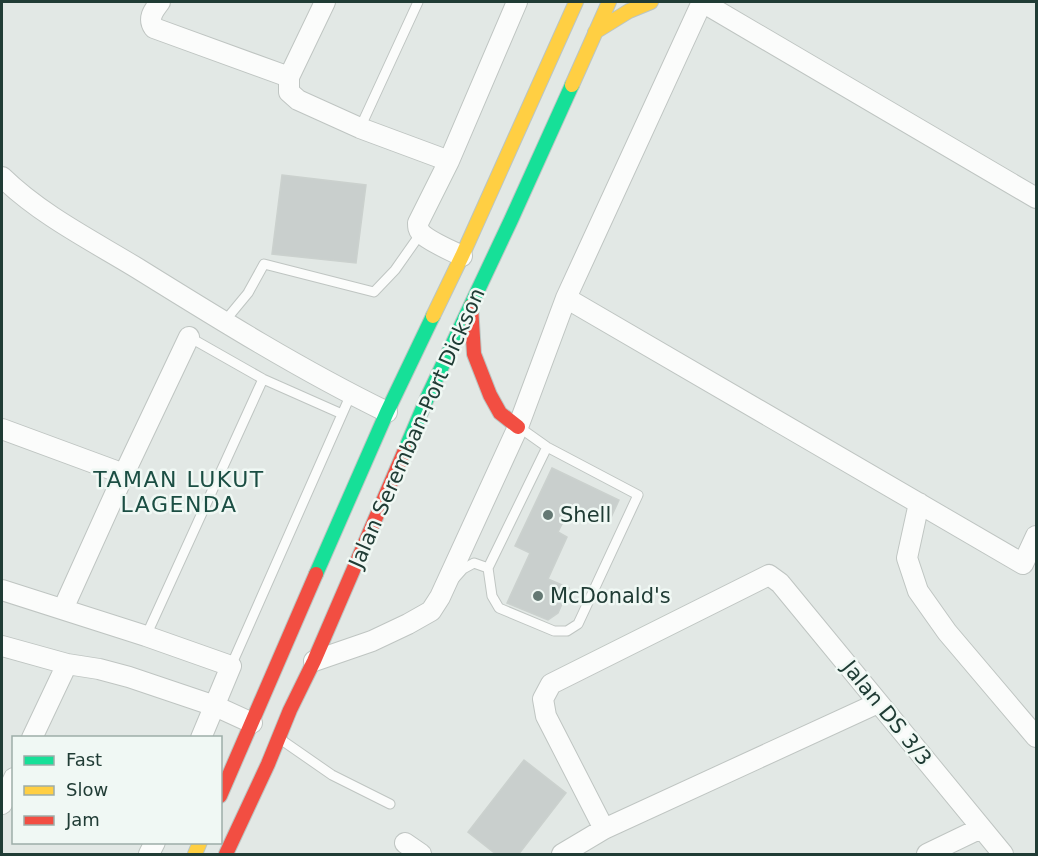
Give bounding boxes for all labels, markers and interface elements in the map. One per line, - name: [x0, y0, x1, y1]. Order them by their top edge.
- street label: Jalan Seremban-Port Dickson: [343, 284, 490, 573]
- district label: TAMAN LUKUT LAGENDA: [92, 467, 265, 517]
- place label: Shell: [560, 503, 611, 527]
- marker: Shell: [541, 508, 555, 522]
- place label: McDonald's: [550, 584, 671, 608]
- marker: McDonald's: [531, 589, 545, 603]
- street label: Jalan DS 3/3: [836, 654, 937, 770]
- legend: [12, 736, 222, 844]
- text: Fast: [66, 749, 102, 770]
- text: Slow: [66, 779, 108, 800]
- text: Jam: [65, 809, 100, 830]

